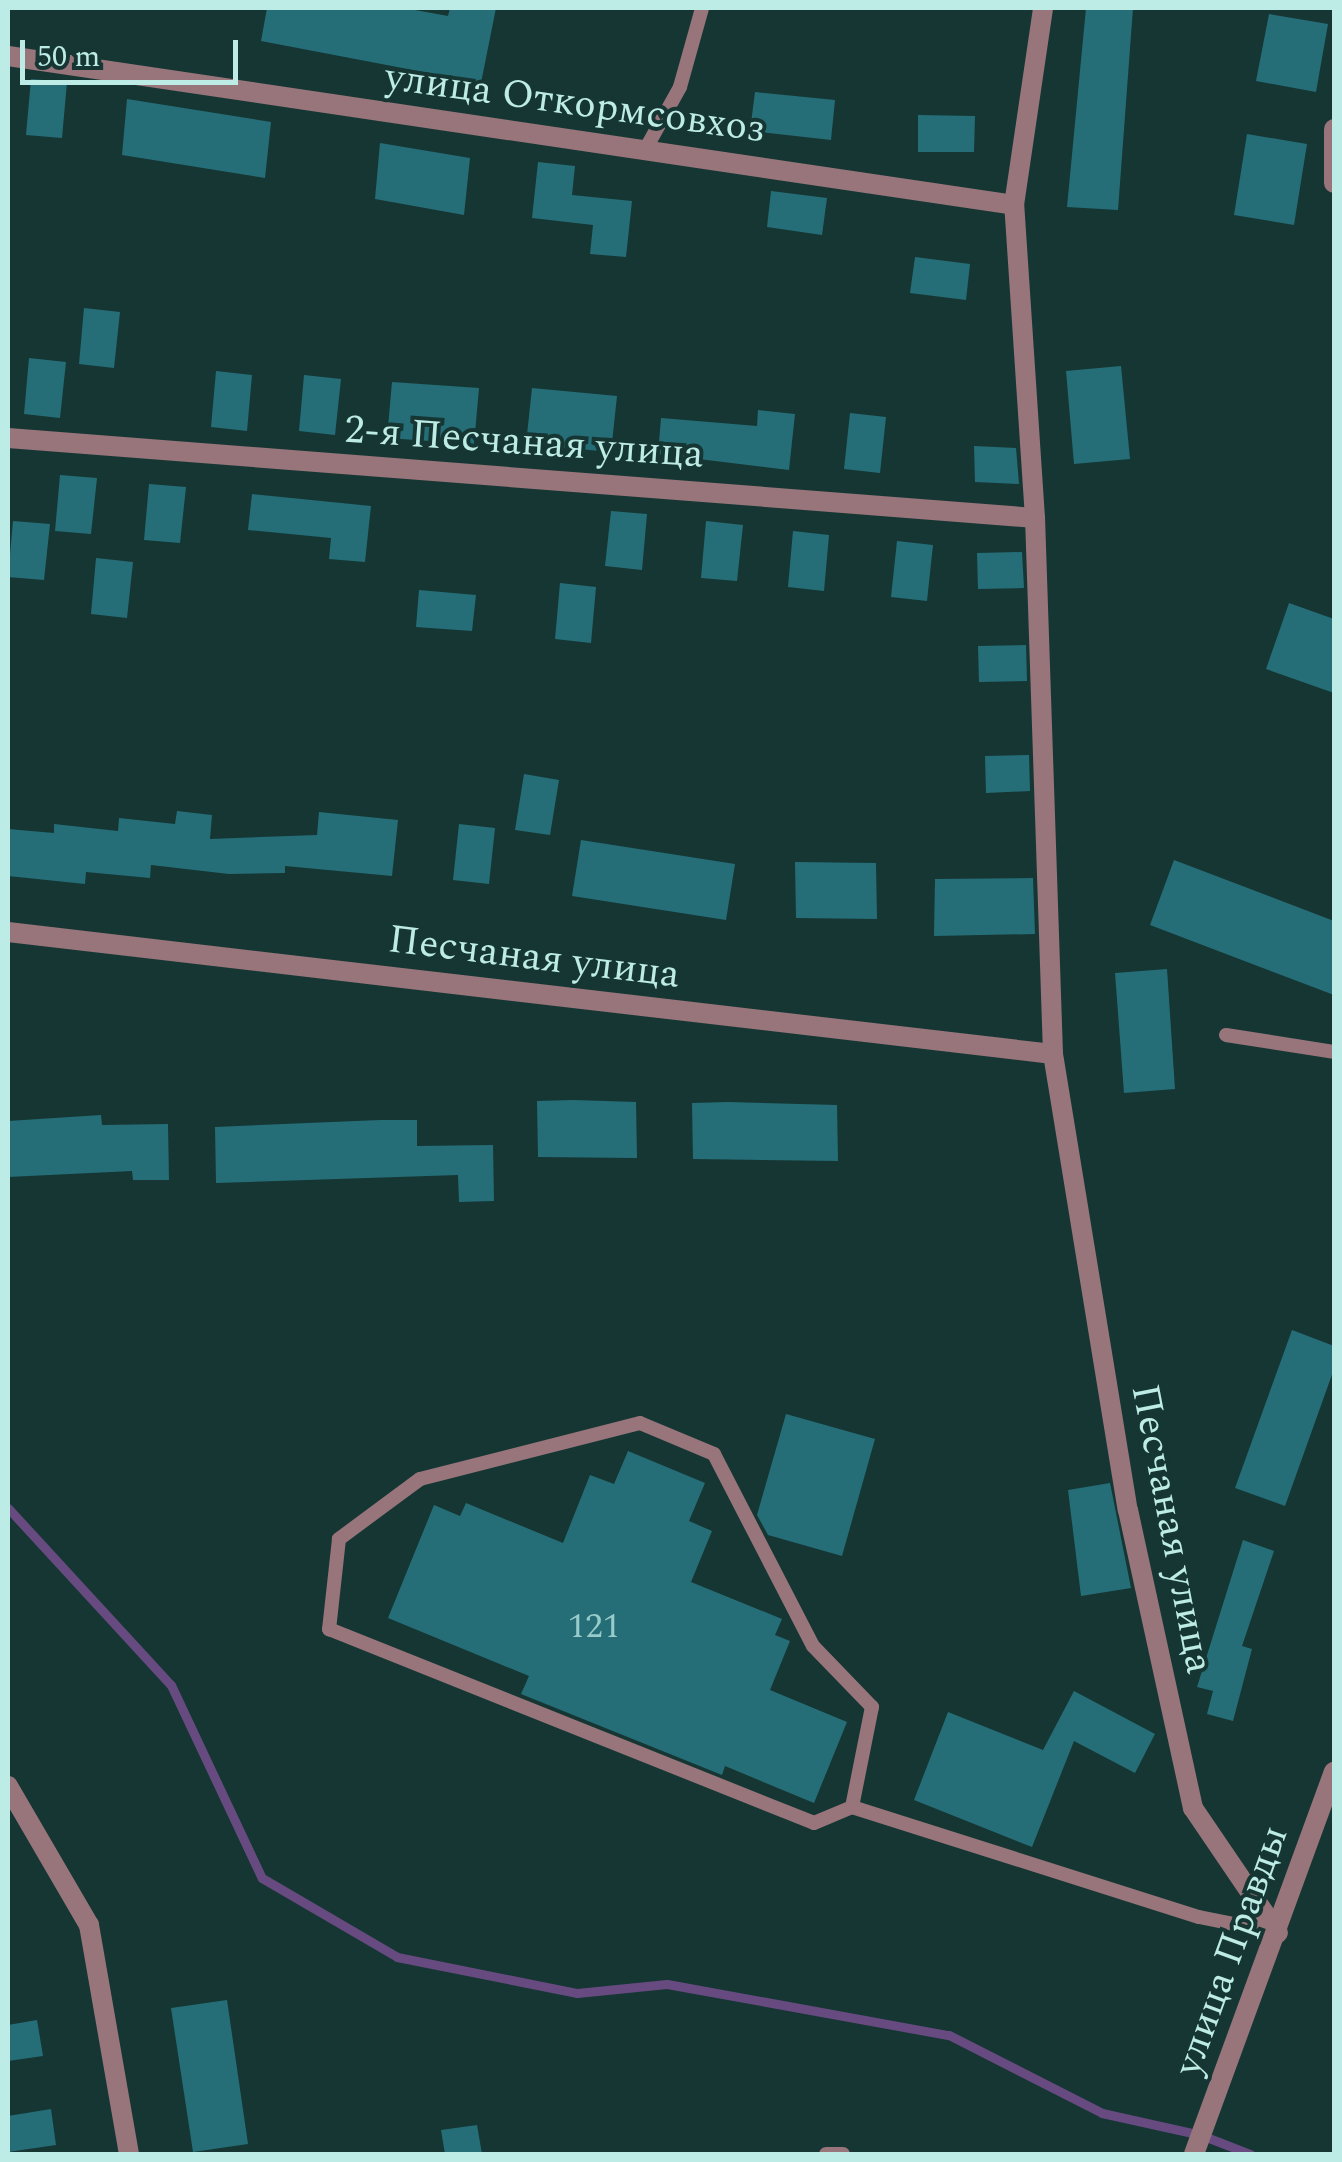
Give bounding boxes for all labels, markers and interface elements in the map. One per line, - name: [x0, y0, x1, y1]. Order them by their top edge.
- scale bar: [25, 20, 242, 82]
- text: 50 m: [37, 34, 100, 80]
- street label: улица Откормсовхоз: [382, 54, 768, 154]
- street label: 2-я Песчаная улица: [343, 407, 705, 479]
- street label: Песчаная улица: [385, 916, 683, 1000]
- street label: Песчаная улица: [1119, 1380, 1223, 1678]
- house number: 121: [568, 1606, 620, 1648]
- street label: улица Правды: [1165, 1819, 1299, 2083]

